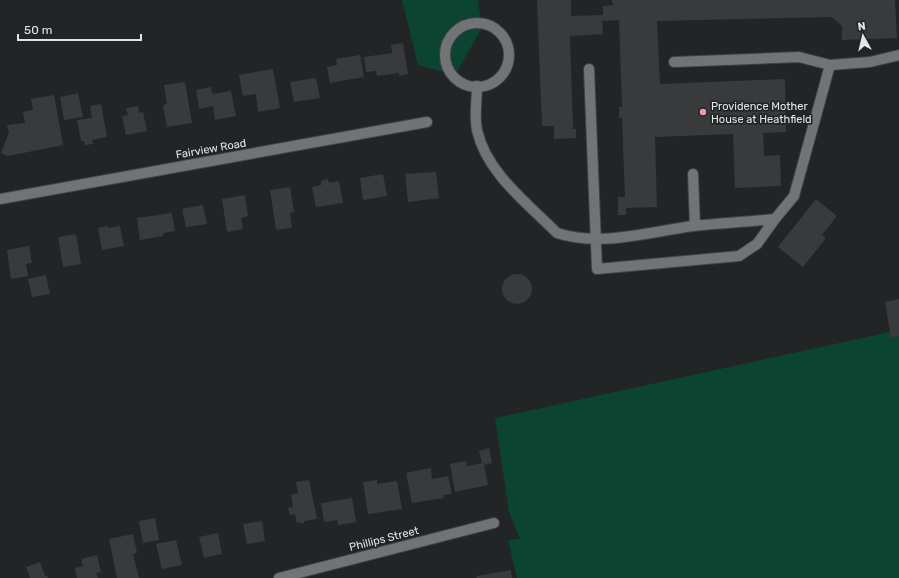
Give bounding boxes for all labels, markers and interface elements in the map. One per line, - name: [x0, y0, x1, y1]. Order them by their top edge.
- scale bar: [18, 16, 141, 42]
- north arrow: [843, 16, 883, 56]
- text: N: [857, 20, 867, 34]
- text: 50 m: [24, 23, 52, 37]
- place label: Providence Mother House at Heathfield: [711, 100, 812, 126]
- marker: Providence Mother House at Heathfield: [698, 107, 708, 117]
- street label: Fairview Road: [175, 136, 247, 162]
- street label: Phillips Street: [348, 524, 421, 554]

